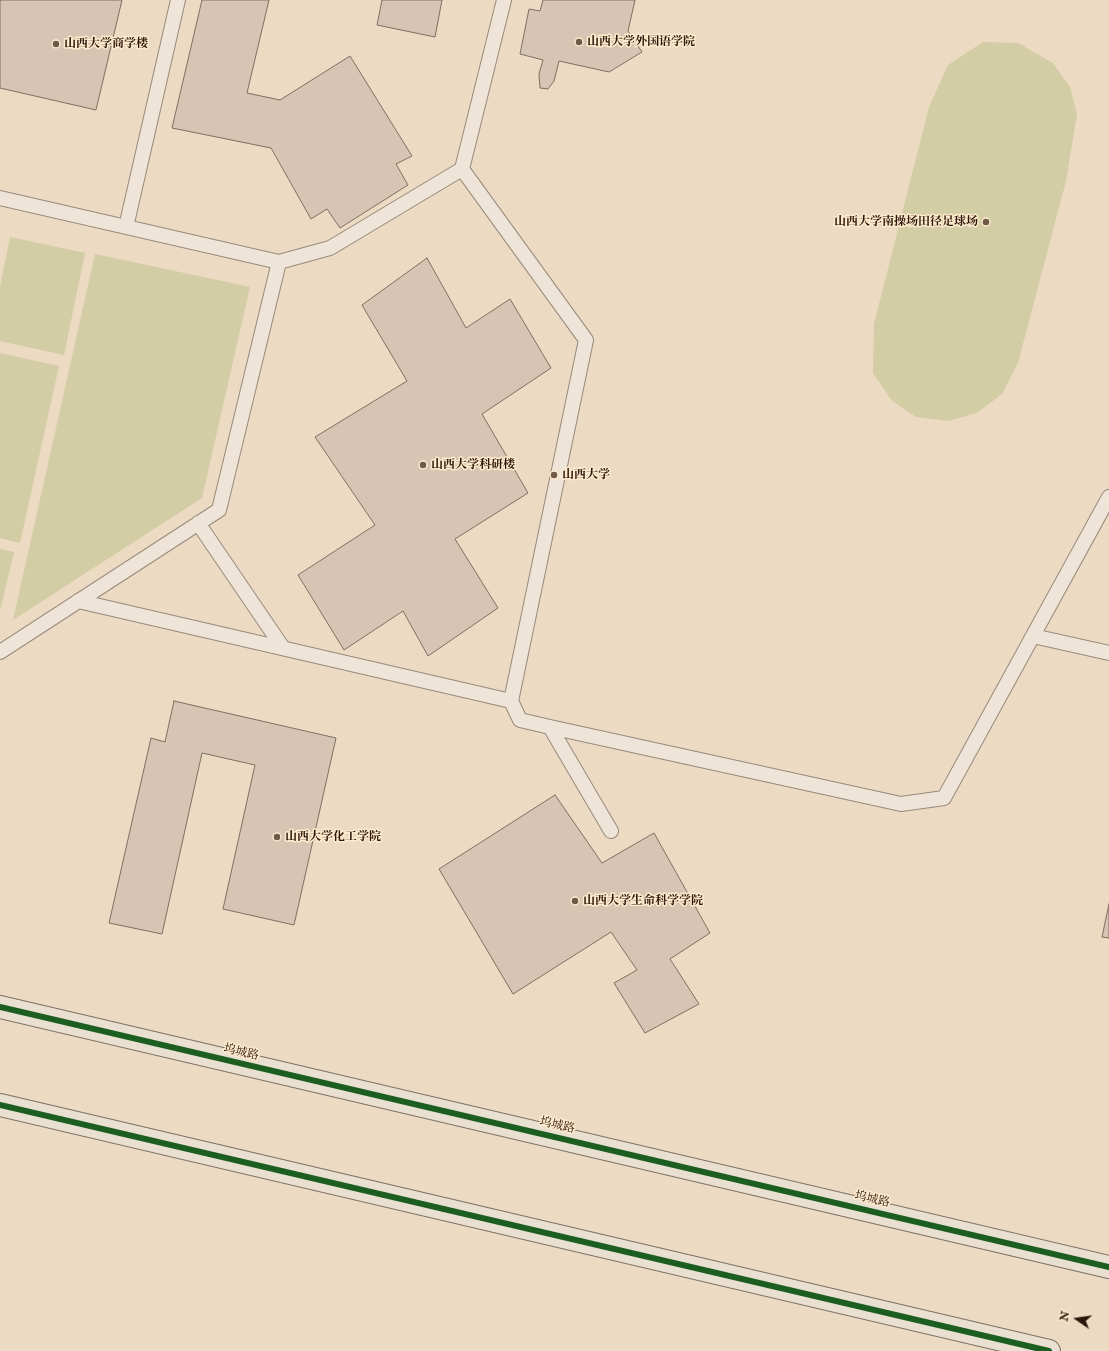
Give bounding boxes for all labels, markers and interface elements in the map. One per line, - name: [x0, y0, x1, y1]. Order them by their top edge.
- place label: 山西大学外国语学院: [587, 35, 695, 49]
- place label: 山西大学商学楼: [64, 37, 148, 51]
- marker: 山西大学外国语学院: [574, 37, 584, 47]
- marker: 山西大学商学楼: [51, 39, 61, 49]
- place label: 山西大学南操场田径足球场: [834, 215, 978, 229]
- marker: 山西大学南操场田径足球场: [981, 217, 991, 227]
- place label: 山西大学科研楼: [431, 458, 515, 472]
- marker: 山西大学科研楼: [418, 460, 428, 470]
- place label: 山西大学: [562, 468, 610, 482]
- marker: 山西大学: [549, 470, 559, 480]
- place label: 山西大学化工学院: [285, 830, 381, 844]
- marker: 山西大学化工学院: [272, 832, 282, 842]
- place label: 山西大学生命科学学院: [583, 894, 703, 908]
- marker: 山西大学生命科学学院: [570, 896, 580, 906]
- street label: 坞城路: [222, 1042, 260, 1064]
- street label: 坞城路: [538, 1115, 576, 1137]
- street label: 坞城路: [853, 1189, 891, 1211]
- north arrow: [1057, 1299, 1097, 1339]
- text: N: [1057, 1310, 1072, 1322]

